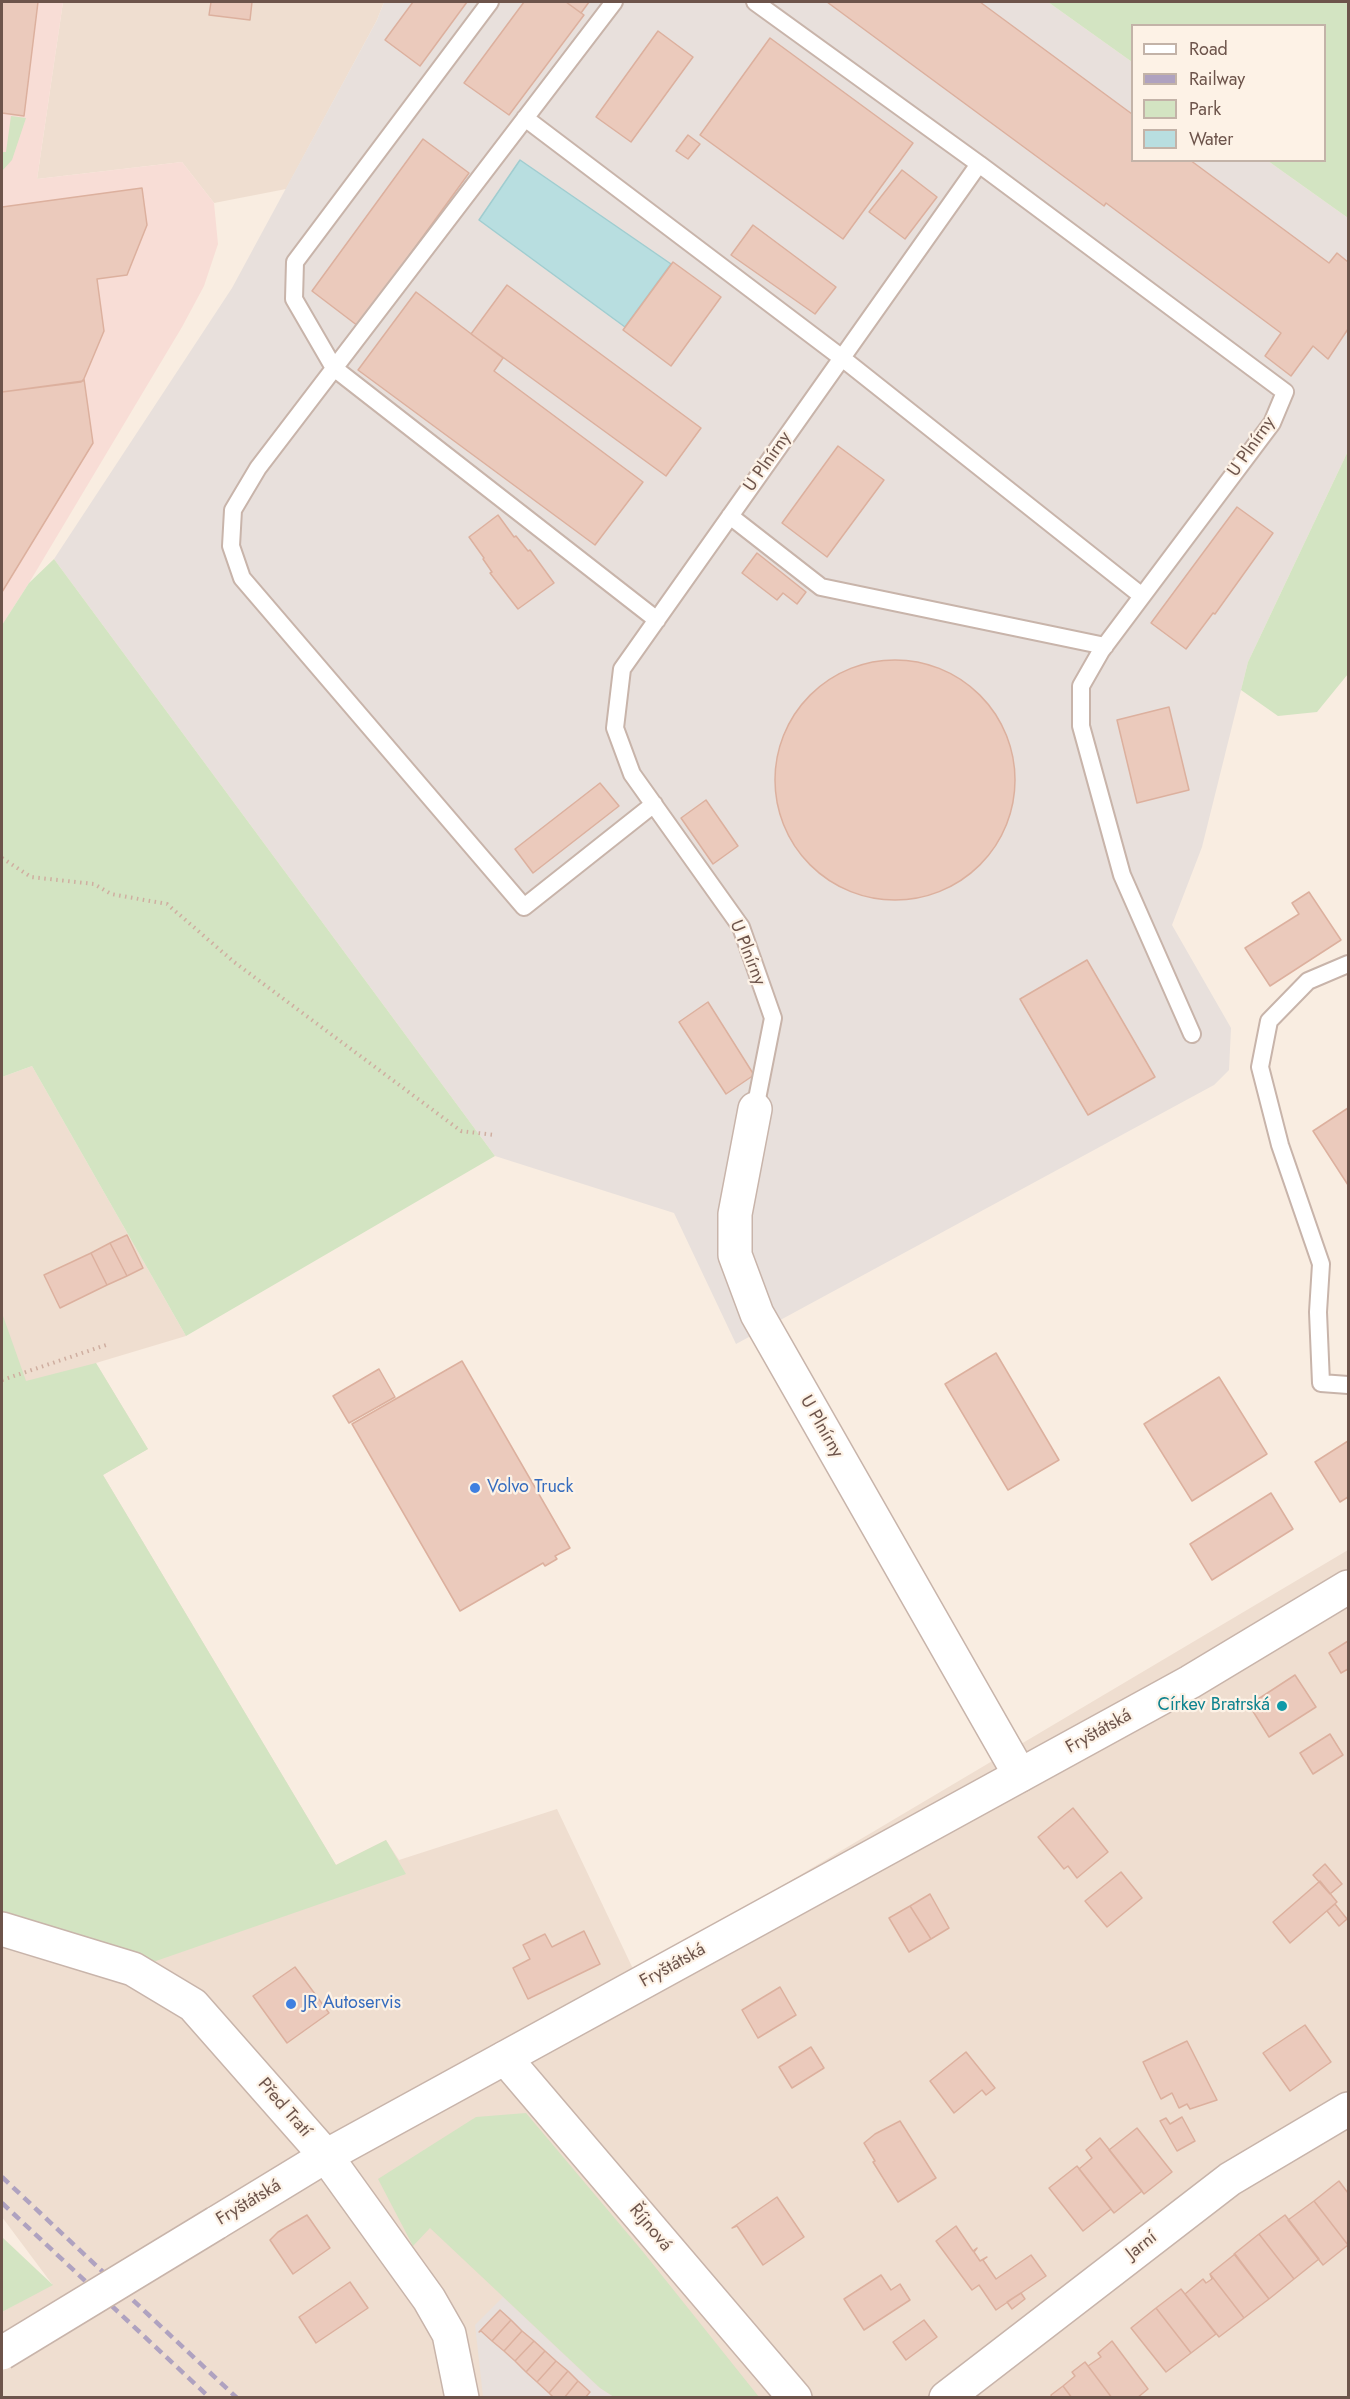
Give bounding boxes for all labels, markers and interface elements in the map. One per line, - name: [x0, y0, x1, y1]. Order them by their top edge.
- legend: [1131, 24, 1326, 162]
- text: Road: [1189, 36, 1228, 62]
- text: Railway: [1189, 66, 1245, 92]
- text: Park: [1189, 96, 1221, 122]
- text: Water: [1189, 126, 1233, 152]
- street label: U Plnírny: [1224, 413, 1280, 481]
- street label: U Plnírny: [740, 428, 796, 496]
- street label: U Plnírny: [724, 917, 770, 989]
- street label: U Plnírny: [795, 1392, 847, 1462]
- place label: Volvo Truck: [487, 1477, 573, 1499]
- marker: Volvo Truck: [468, 1481, 482, 1495]
- place label: Církev Bratrská: [1158, 1695, 1270, 1717]
- marker: Církev Bratrská: [1275, 1699, 1289, 1713]
- street label: Fryštátská: [1062, 1705, 1136, 1759]
- street label: Fryštátská: [636, 1939, 710, 1993]
- place label: JR Autoservis: [303, 1993, 401, 2015]
- marker: JR Autoservis: [284, 1997, 298, 2011]
- street label: Před Tratí: [253, 2074, 315, 2142]
- street label: Fryštátská: [213, 2175, 285, 2231]
- street label: Říjnová: [624, 2200, 676, 2256]
- street label: Jarní: [1122, 2227, 1162, 2265]

